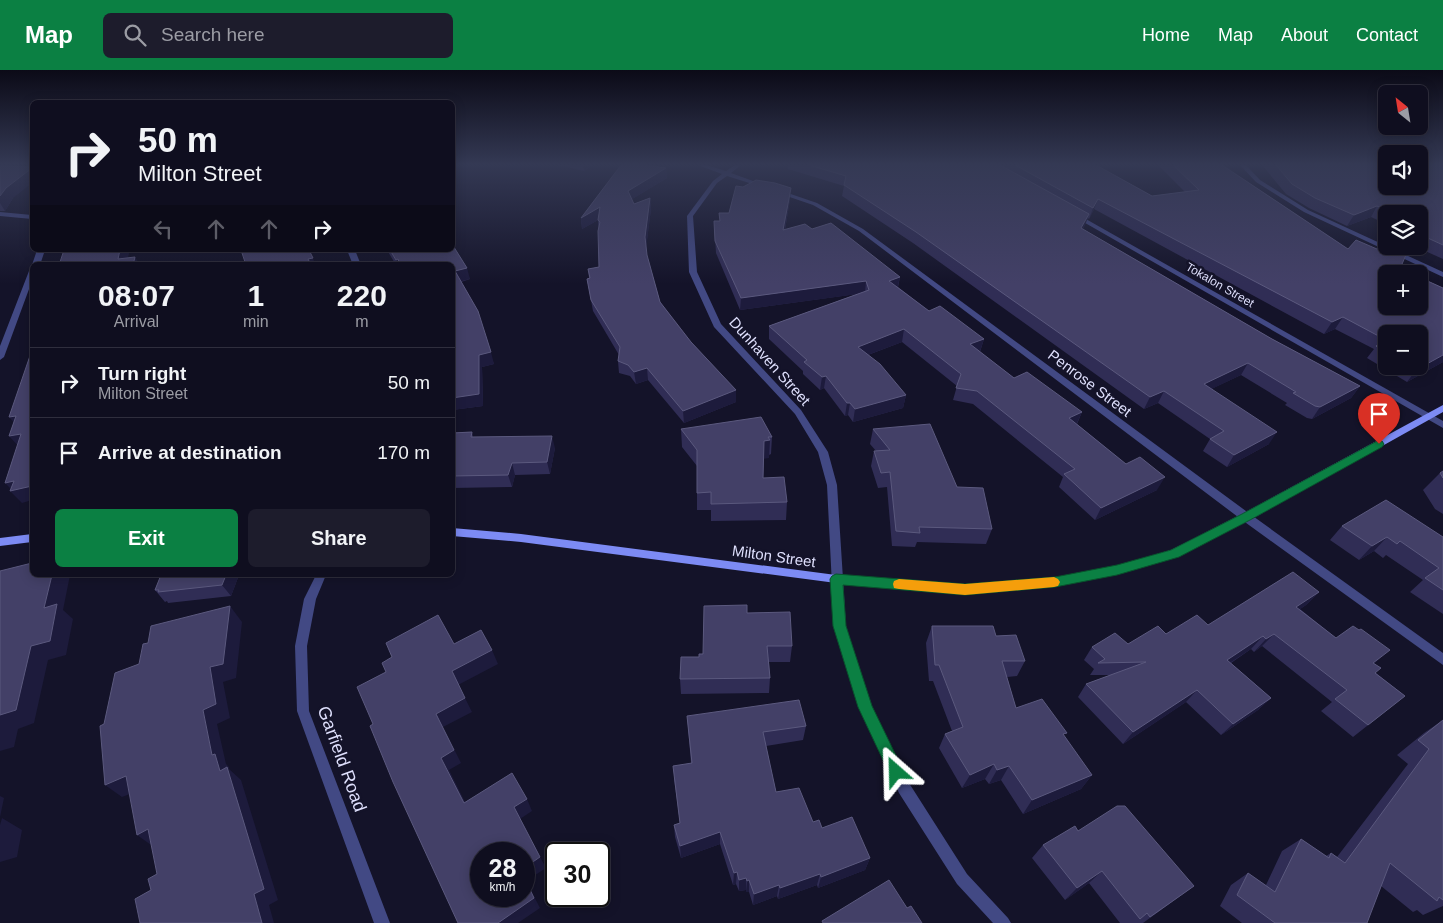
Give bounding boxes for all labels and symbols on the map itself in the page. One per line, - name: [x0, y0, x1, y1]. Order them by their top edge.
- north arrow: [1378, 85, 1428, 135]
- street label: Tokalon Street: [1183, 260, 1257, 311]
- street label: Dunhaven Street: [726, 313, 815, 409]
- street label: Penrose Street: [1045, 346, 1136, 420]
- pin: [1358, 393, 1400, 444]
- street label: Milton Street: [731, 542, 818, 570]
- street label: Garfield Road: [314, 703, 370, 815]
- position arrow: [869, 745, 921, 797]
- speed limit sign: 30: [545, 842, 610, 907]

